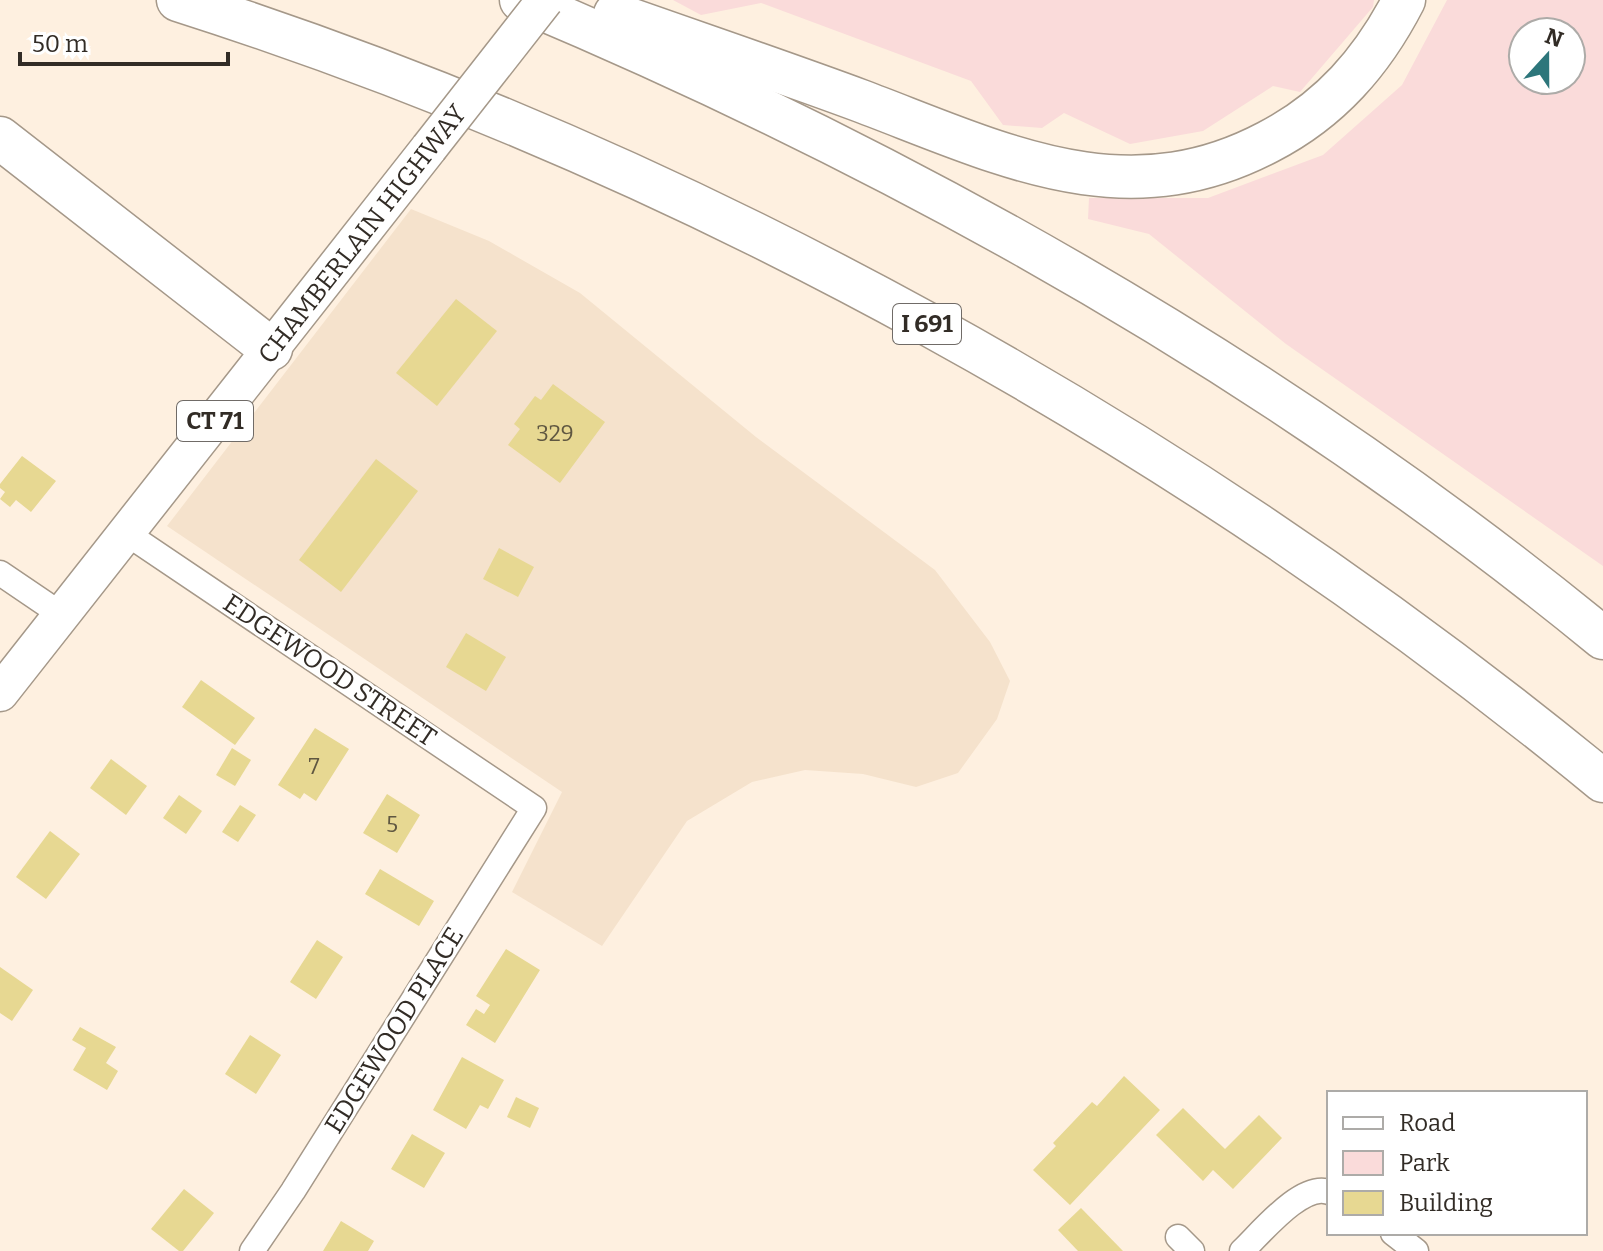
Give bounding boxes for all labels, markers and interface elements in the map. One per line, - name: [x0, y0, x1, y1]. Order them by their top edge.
- scale bar: [20, 16, 228, 66]
- north arrow: [1507, 16, 1587, 96]
- text: N: [1541, 22, 1567, 53]
- text: 50 m: [32, 30, 88, 58]
- street label: CHAMBERLAIN HIGHWAY: [252, 99, 473, 370]
- road number: I 691: [893, 304, 961, 344]
- road number: CT 71: [177, 401, 253, 441]
- house number: 329: [536, 420, 574, 447]
- street label: EDGEWOOD STREET: [217, 588, 442, 753]
- house number: 7: [308, 753, 320, 780]
- house number: 5: [386, 811, 398, 838]
- street label: EDGEWOOD PLACE: [319, 922, 470, 1139]
- legend: [1327, 1091, 1587, 1235]
- text: Road: [1399, 1109, 1455, 1137]
- text: Park: [1399, 1149, 1450, 1177]
- text: Building: [1399, 1189, 1493, 1217]

